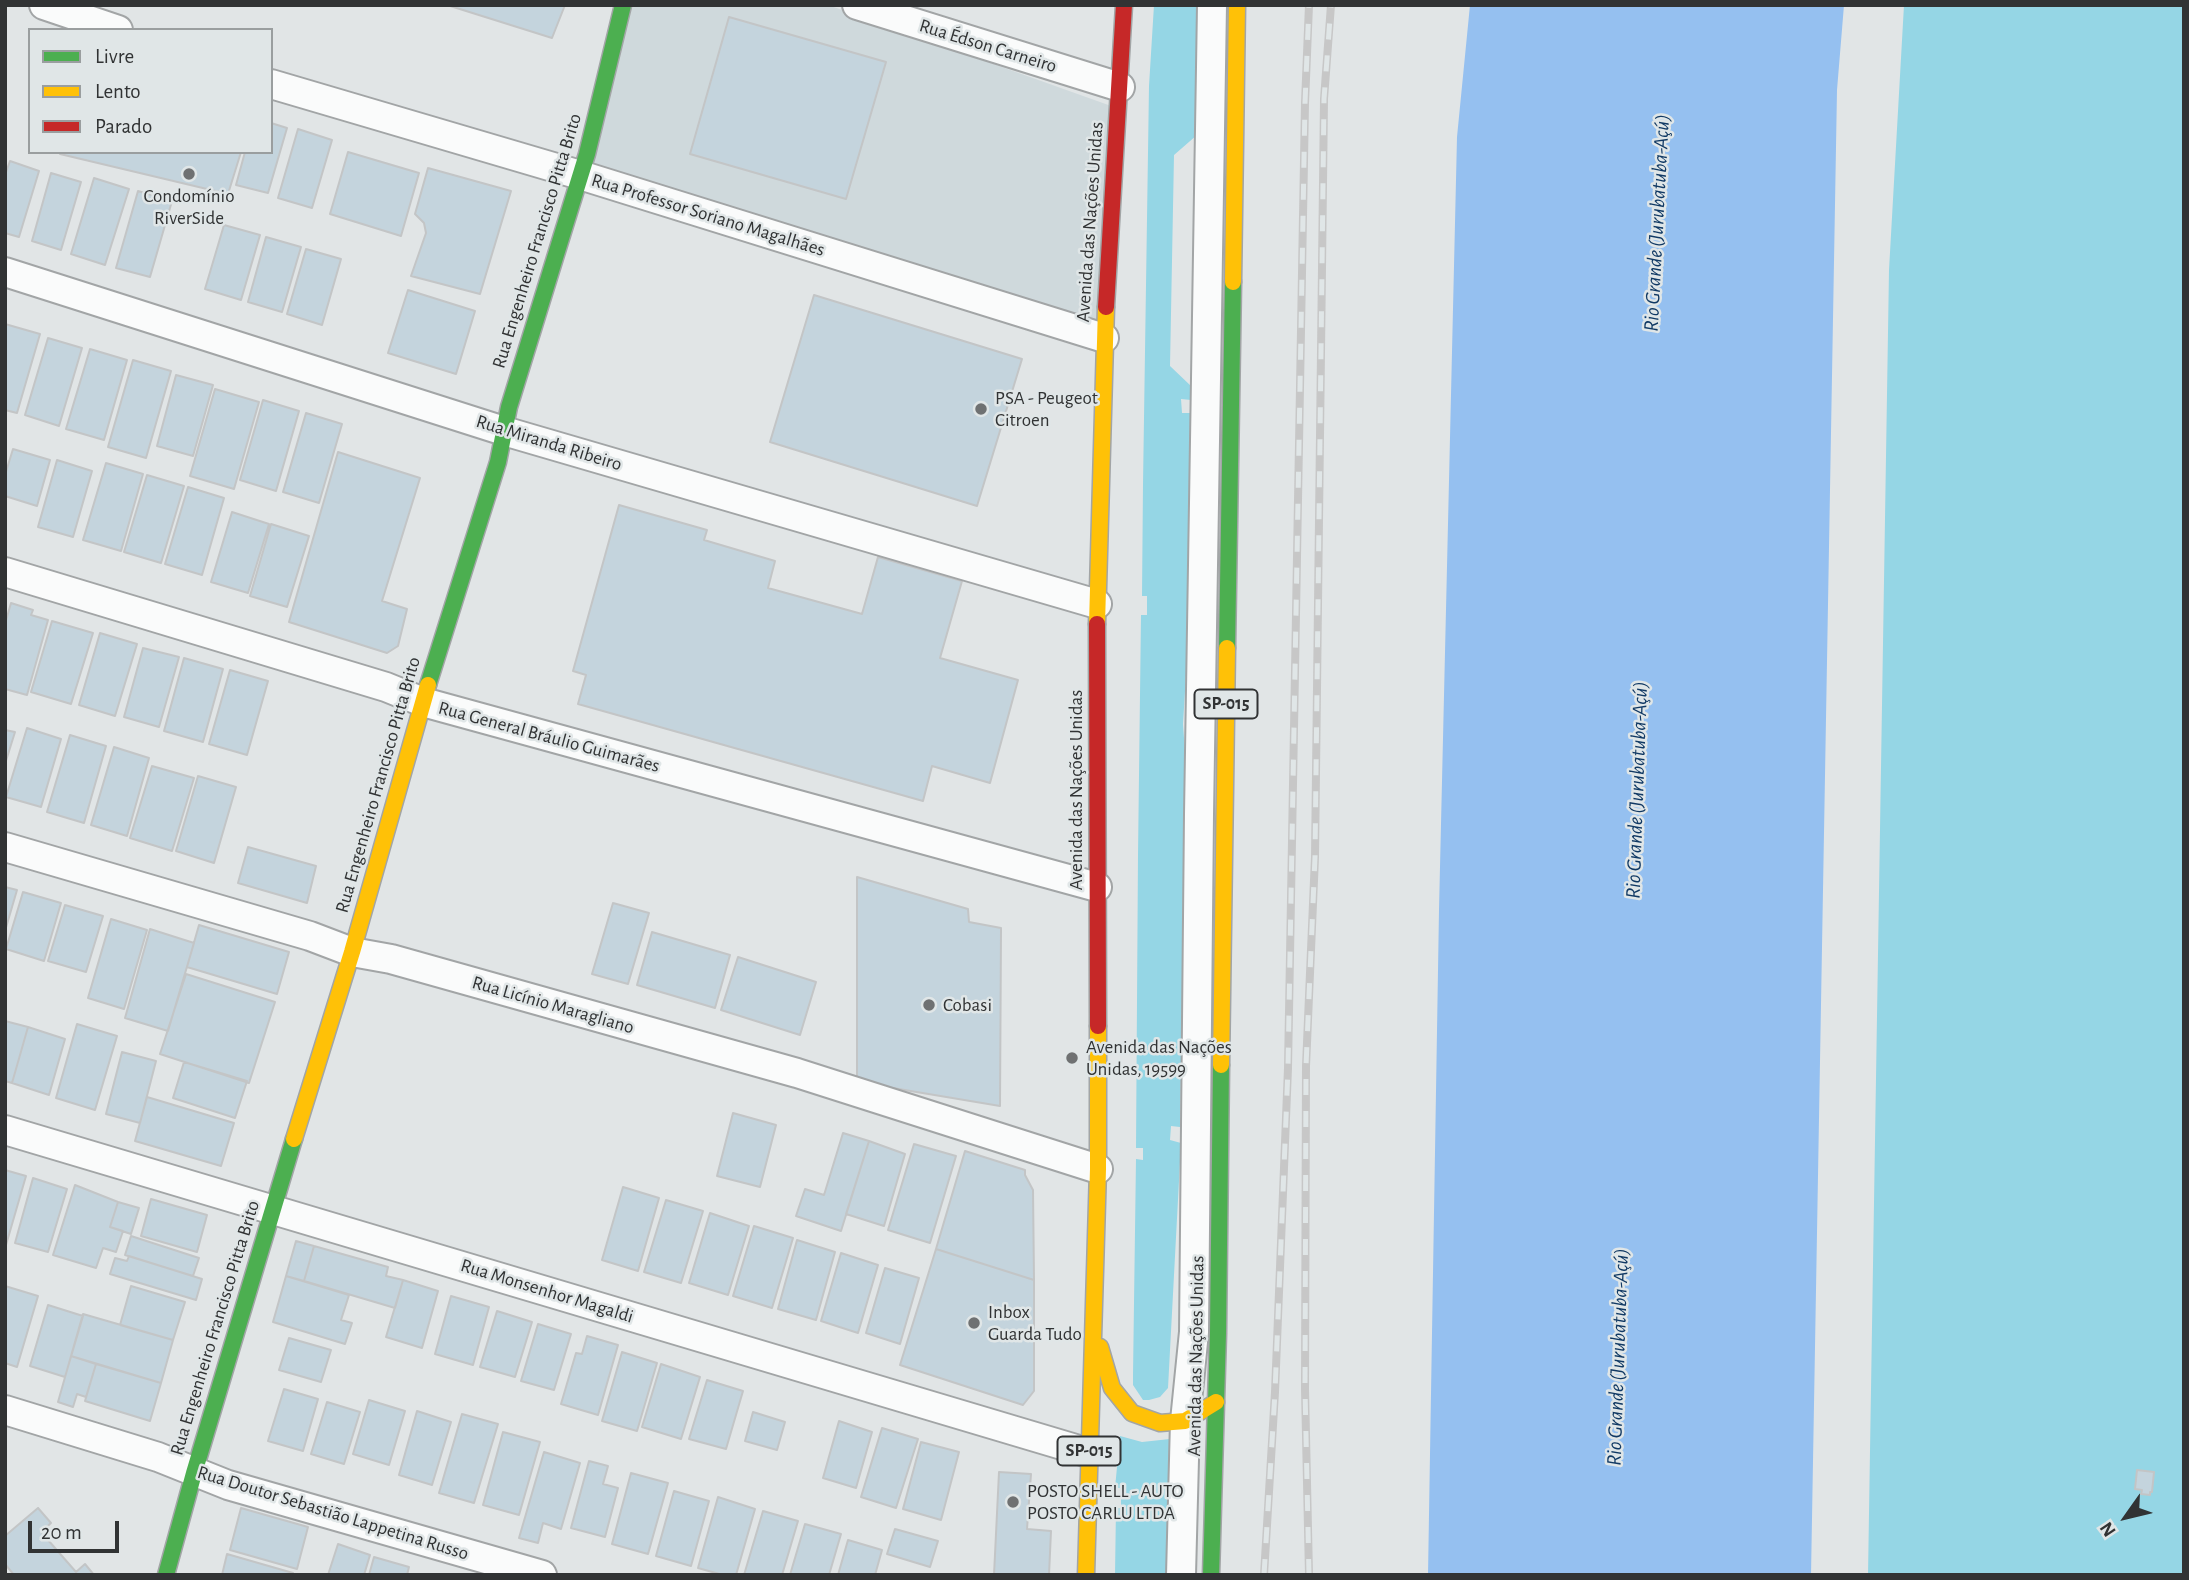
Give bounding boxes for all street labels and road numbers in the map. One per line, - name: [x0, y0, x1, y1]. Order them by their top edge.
- street label: Rua Édson Carneiro: [916, 14, 1060, 78]
- street label: Rua Engenheiro Francisco Pitta Brito: [487, 111, 587, 371]
- street label: Avenida das Nações Unidas: [1072, 121, 1108, 323]
- street label: Rua Professor Soriano Magalhães: [589, 169, 827, 261]
- street label: Rua Miranda Ribeiro: [473, 410, 625, 476]
- street label: Rua Engenheiro Francisco Pitta Brito: [330, 654, 426, 916]
- street label: Avenida das Nações Unidas: [1065, 690, 1087, 890]
- road number: SP-015: [1194, 690, 1258, 718]
- street label: Rua General Bráulio Guimarães: [436, 696, 662, 778]
- street label: Rua Licínio Maragliano: [469, 971, 637, 1039]
- street label: Rua Engenheiro Francisco Pitta Brito: [165, 1198, 265, 1458]
- street label: Rua Monsenhor Magaldi: [458, 1254, 636, 1328]
- street label: Avenida das Nações Unidas: [1183, 1256, 1209, 1456]
- road number: SP-015: [1058, 1436, 1120, 1466]
- street label: Rua Doutor Sebastião Lappetina Russo: [195, 1461, 471, 1565]

